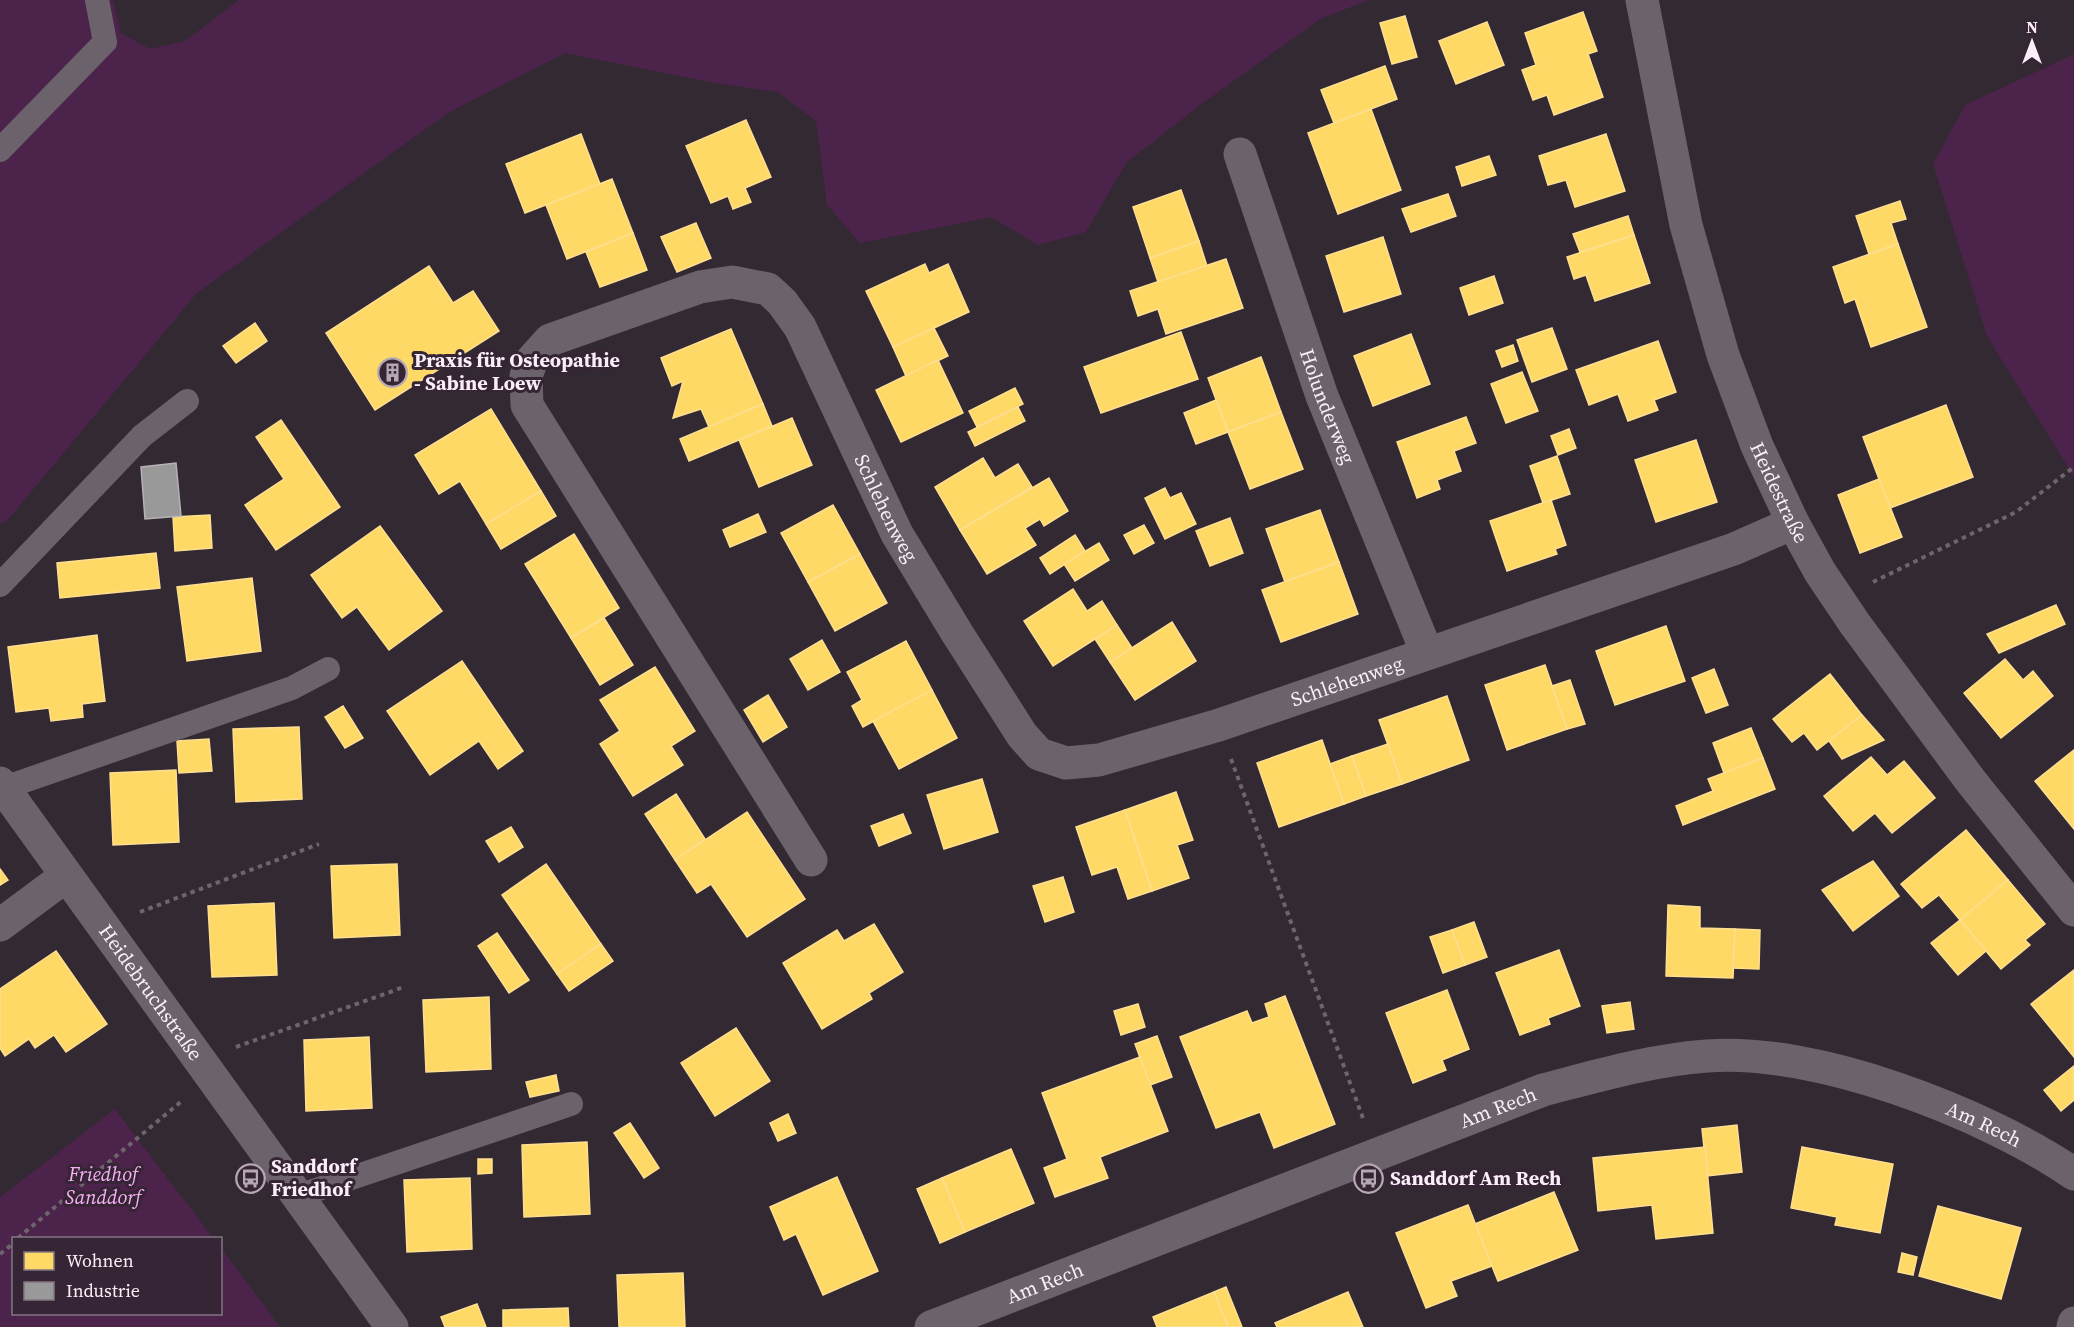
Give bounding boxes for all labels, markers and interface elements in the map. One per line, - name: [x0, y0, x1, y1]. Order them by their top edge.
- north arrow: [2002, 12, 2062, 72]
- text: N: [2026, 16, 2038, 38]
- street label: Holunderweg: [1293, 345, 1362, 468]
- place label: Praxis für Osteopathie - Sabine Loew: [414, 346, 620, 397]
- building icon: Praxis für Osteopathie - Sabine Loew: [377, 356, 409, 388]
- street label: Heidestraße: [1743, 437, 1815, 548]
- street label: Schlehenweg: [848, 450, 925, 567]
- street label: Schlehenweg: [1287, 649, 1407, 713]
- street label: Heidebruchstraße: [92, 919, 209, 1066]
- street label: Am Rech: [1455, 1080, 1541, 1135]
- street label: Am Rech: [1942, 1095, 2027, 1154]
- place label: Sanddorf Friedhof: [271, 1152, 359, 1203]
- park label: Friedhof Sanddorf: [65, 1160, 145, 1211]
- bus stop icon: Sanddorf Friedhof: [234, 1162, 266, 1194]
- bus stop icon: Sanddorf Am Rech: [1353, 1162, 1385, 1194]
- place label: Sanddorf Am Rech: [1390, 1164, 1561, 1192]
- legend: [12, 1237, 222, 1315]
- text: Wohnen: [66, 1248, 134, 1273]
- street label: Am Rech: [1002, 1255, 1087, 1311]
- text: Industrie: [66, 1278, 140, 1303]

